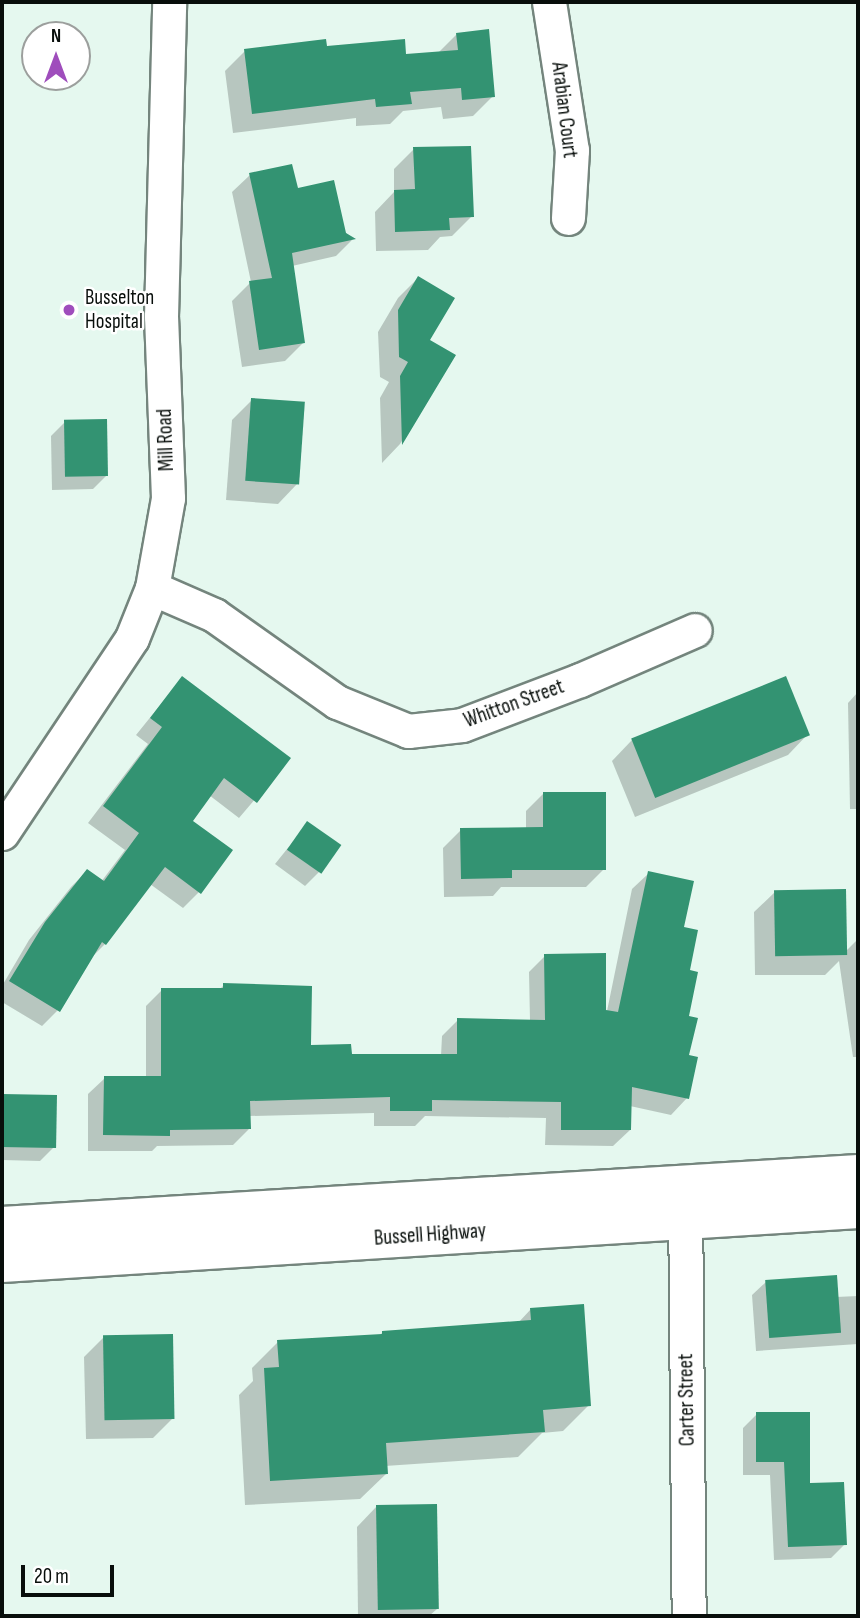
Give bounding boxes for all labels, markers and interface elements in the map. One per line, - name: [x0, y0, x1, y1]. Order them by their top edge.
- north arrow: [21, 21, 91, 91]
- text: N: [51, 25, 61, 48]
- street label: Arabian Court: [546, 61, 582, 159]
- place label: Busselton Hospital: [85, 285, 154, 335]
- marker: Busselton Hospital: [59, 300, 79, 320]
- street label: Mill Road: [152, 408, 180, 472]
- street label: Whitton Street: [461, 674, 567, 734]
- street label: Bussell Highway: [373, 1219, 487, 1251]
- street label: Carter Street: [674, 1354, 700, 1446]
- scale bar: [24, 1552, 117, 1596]
- text: 20 m: [34, 1564, 69, 1589]

